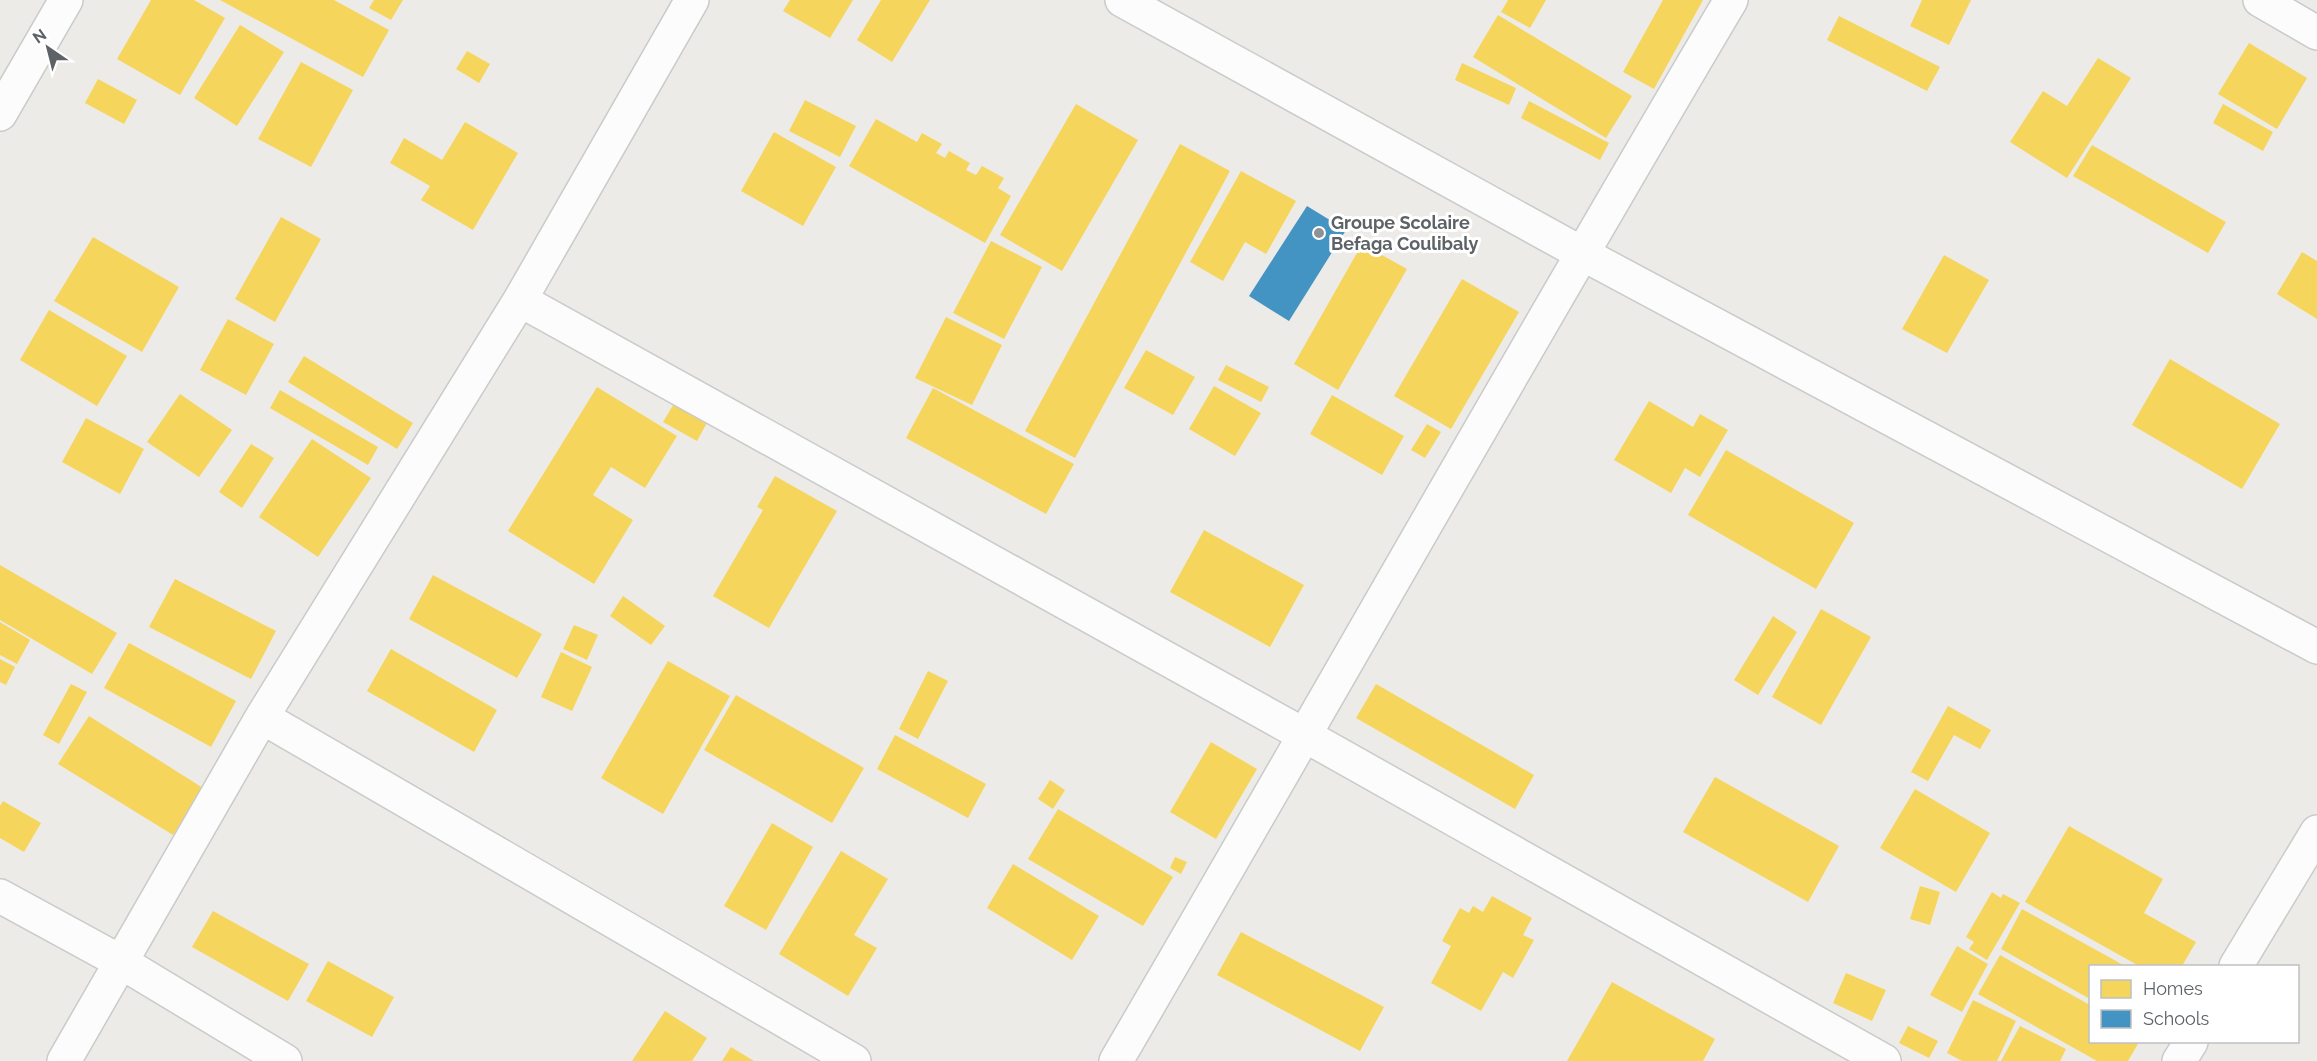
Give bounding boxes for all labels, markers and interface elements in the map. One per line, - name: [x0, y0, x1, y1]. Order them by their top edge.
- north arrow: [18, 18, 78, 78]
- text: N: [29, 25, 50, 47]
- place label: Groupe Scolaire Befaga Coulibaly: [1331, 212, 1479, 254]
- marker: Groupe Scolaire Befaga Coulibaly: [1312, 226, 1326, 240]
- legend: [2089, 965, 2299, 1043]
- text: Homes: [2143, 978, 2203, 999]
- text: Schools: [2143, 1008, 2210, 1029]

